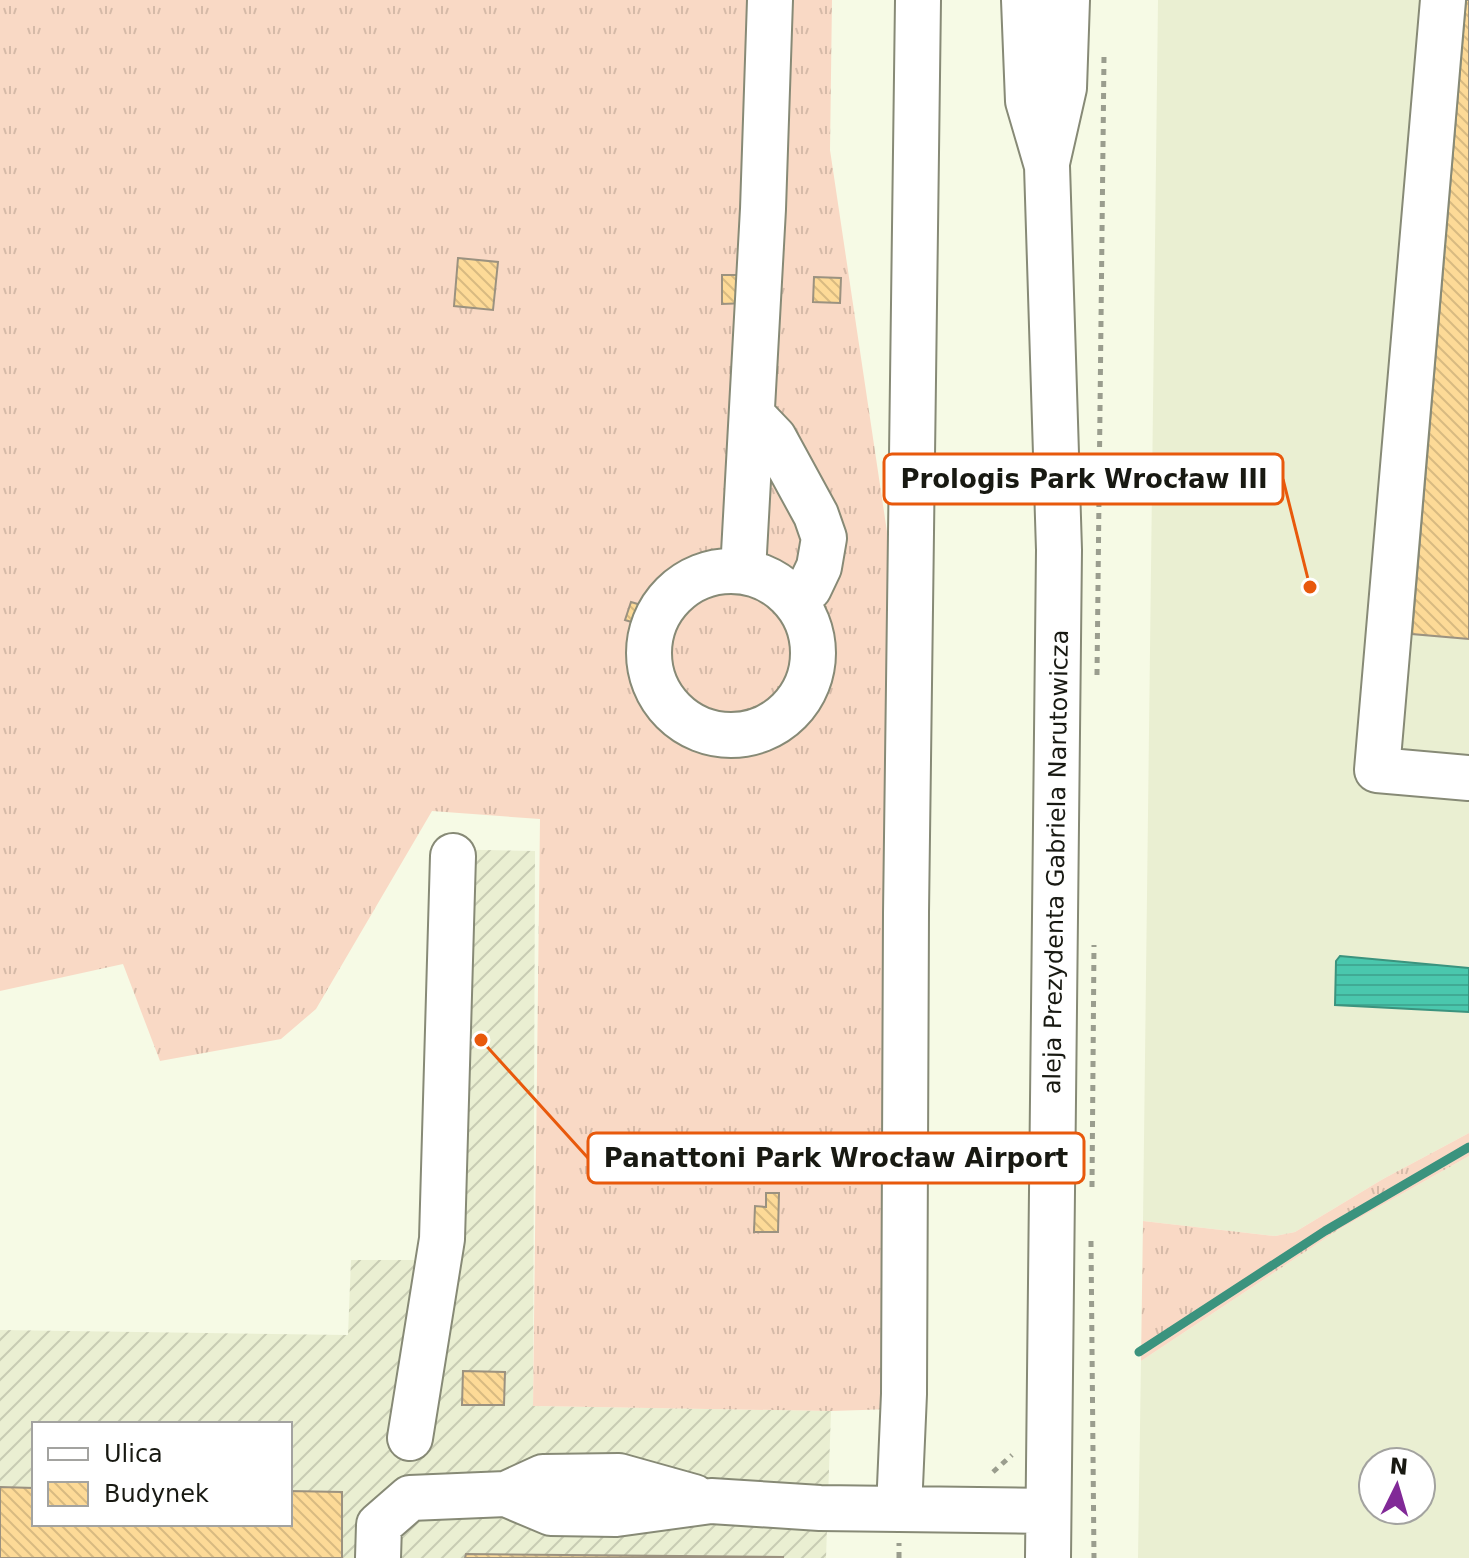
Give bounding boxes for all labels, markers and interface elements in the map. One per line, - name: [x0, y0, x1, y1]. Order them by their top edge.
- callout: Prologis Park Wrocław III: [884, 454, 1283, 504]
- text: Prologis Park Wrocław III: [900, 464, 1268, 494]
- street label: aleja Prezydenta Gabriela Narutowicza: [1038, 630, 1074, 1094]
- callout: Panattoni Park Wrocław Airport: [588, 1133, 1084, 1183]
- text: Panattoni Park Wrocław Airport: [604, 1143, 1068, 1173]
- legend: [32, 1422, 292, 1526]
- text: Ulica: [104, 1440, 163, 1468]
- north arrow: [1357, 1446, 1437, 1526]
- text: N: [1388, 1453, 1409, 1480]
- text: Budynek: [104, 1480, 209, 1508]

